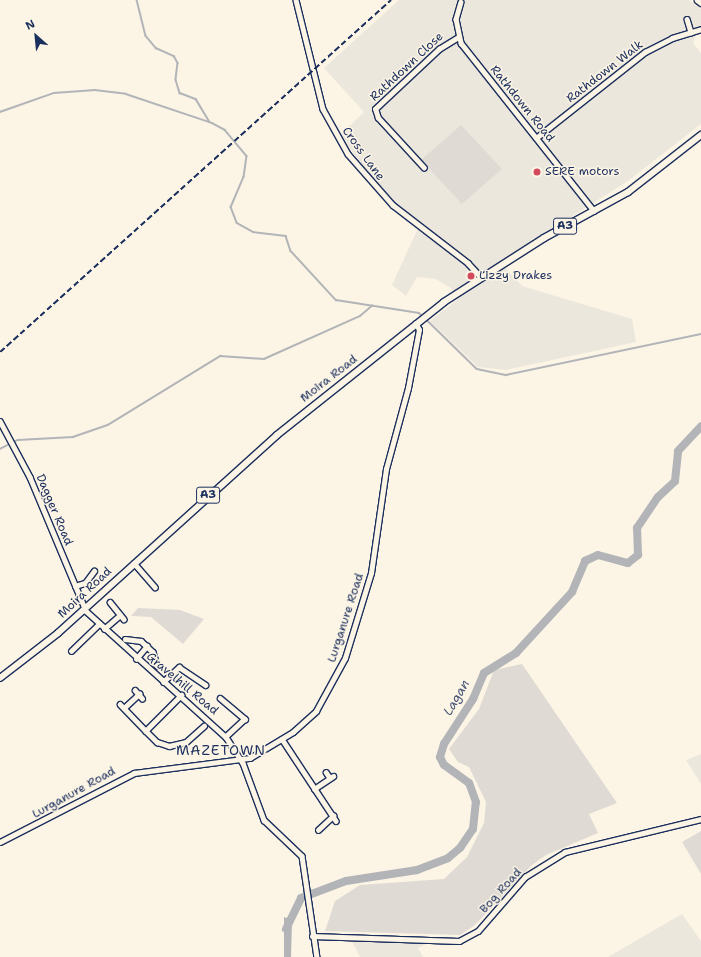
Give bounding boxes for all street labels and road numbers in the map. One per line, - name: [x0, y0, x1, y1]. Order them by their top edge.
- street label: Rathdown Close: [368, 29, 446, 105]
- street label: Rathdown Walk: [564, 38, 646, 106]
- street label: Rathdown Road: [487, 63, 557, 145]
- street label: Cross Lane: [339, 124, 387, 184]
- road number: A3: [553, 217, 577, 235]
- street label: Moira Road: [298, 352, 360, 406]
- street label: Dagger Road: [33, 472, 75, 548]
- road number: A3: [196, 486, 220, 504]
- street label: Moira Road: [55, 564, 115, 622]
- street label: Lurganure Road: [325, 572, 367, 664]
- street label: Gravelhill Road: [143, 650, 221, 718]
- street label: Lurganure Road: [30, 764, 118, 822]
- street label: Bog Road: [477, 865, 525, 917]

